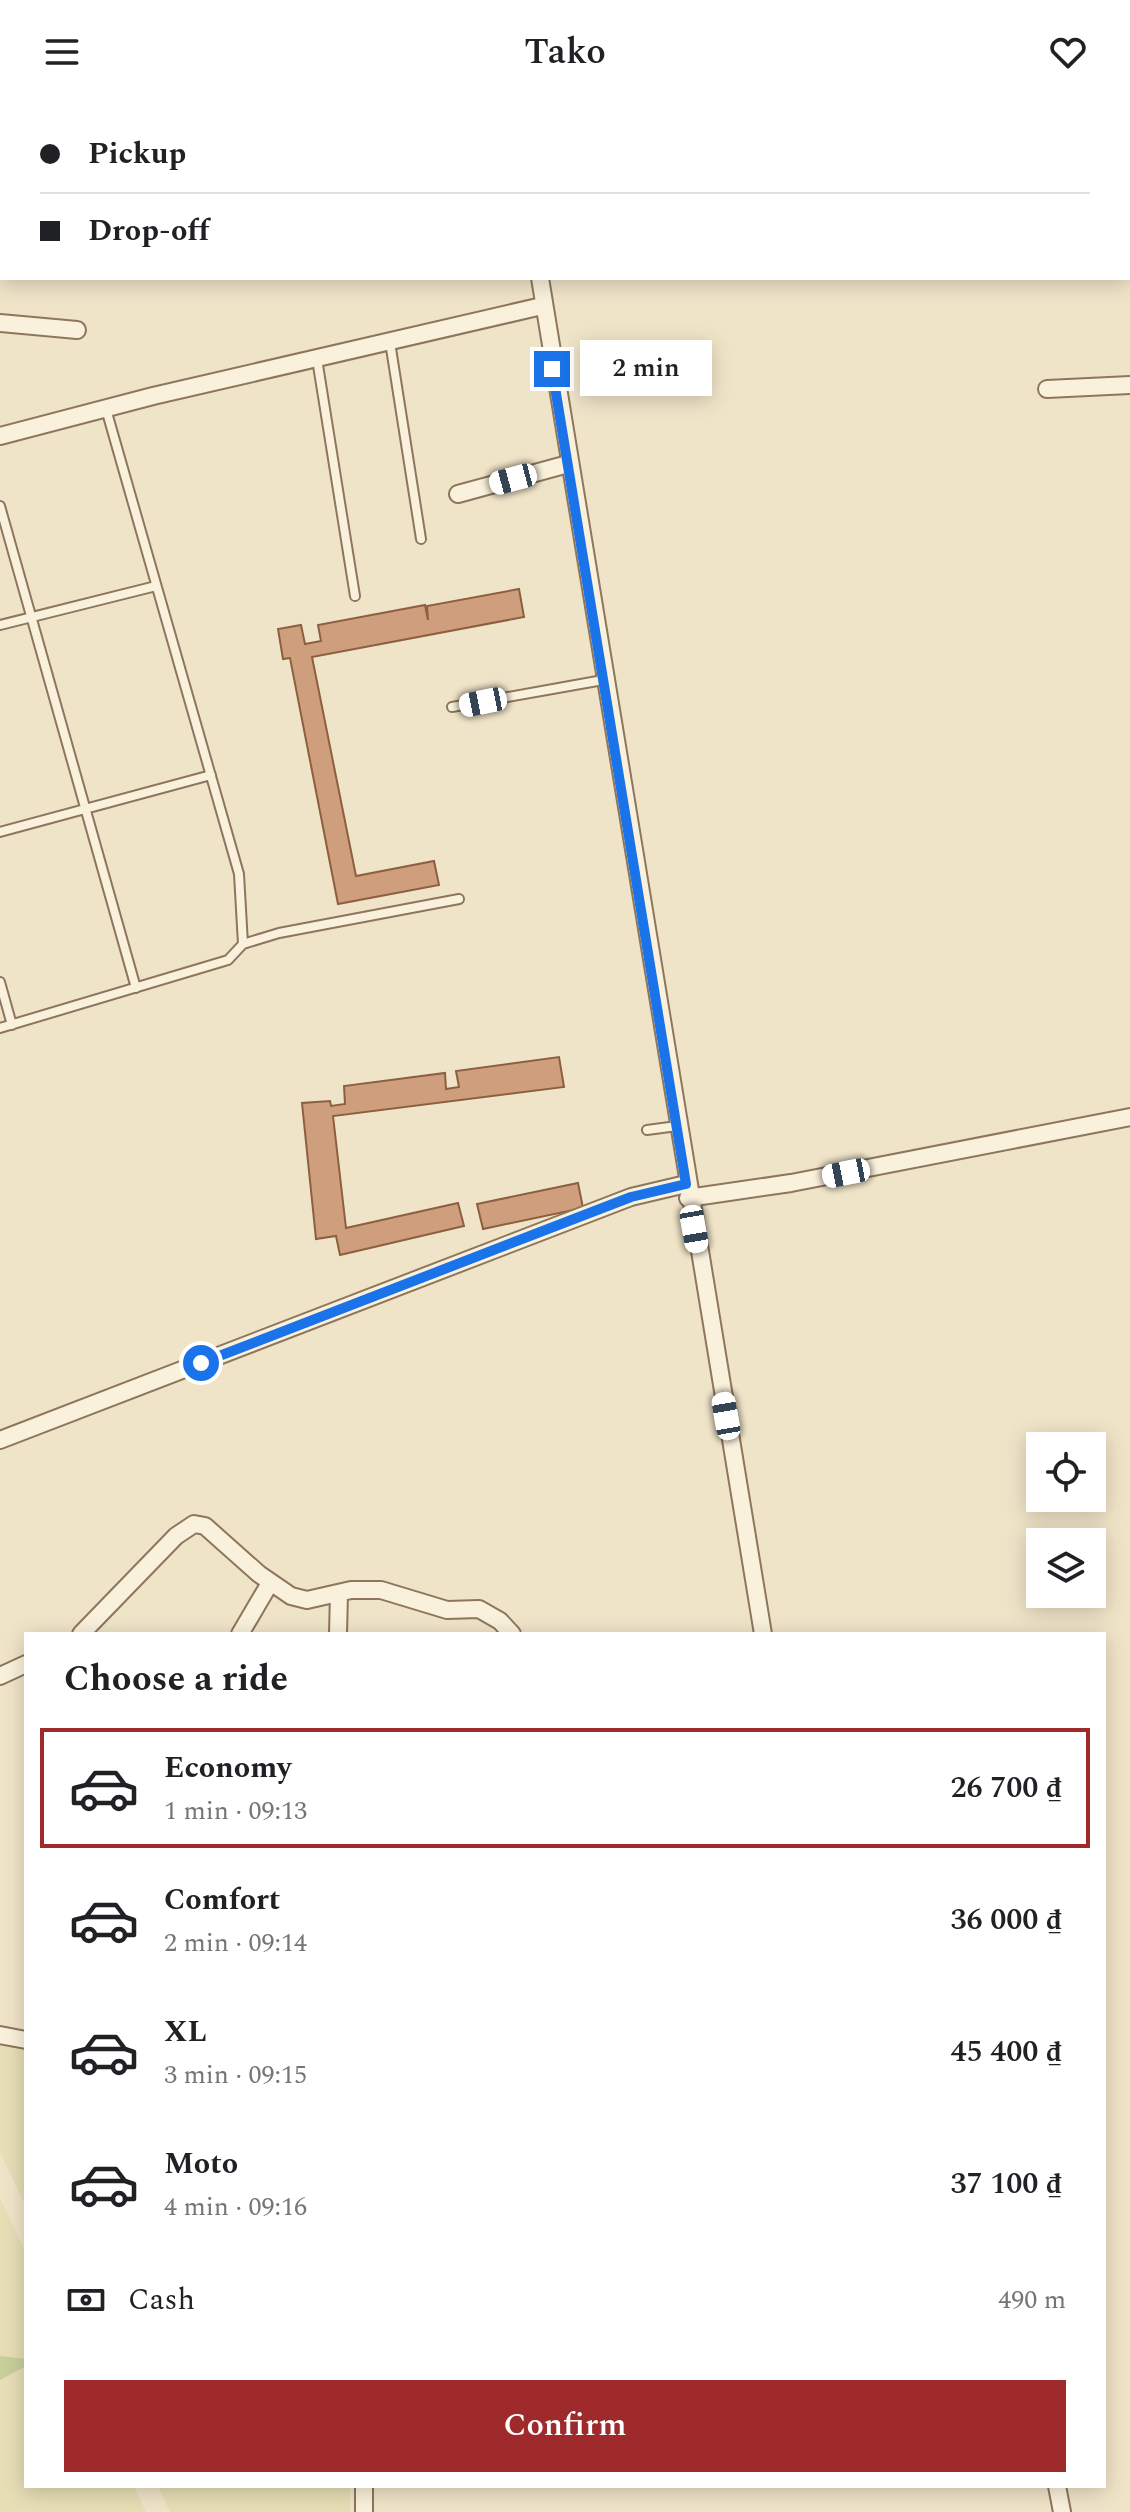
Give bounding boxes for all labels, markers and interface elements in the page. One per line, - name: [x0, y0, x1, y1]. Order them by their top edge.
- text: Tako: [524, 25, 606, 80]
- icon: menu: [40, 30, 84, 74]
- icon: heart: [1046, 30, 1090, 74]
- text: Pickup: [88, 131, 186, 177]
- text: Drop-off: [88, 208, 209, 254]
- callout: 2 min: [580, 341, 712, 397]
- text: 2 min: [612, 348, 680, 388]
- route end: [534, 351, 570, 387]
- car: [487, 461, 539, 497]
- car: [457, 686, 509, 718]
- car: [820, 1157, 872, 1189]
- car: [678, 1203, 710, 1255]
- route start: [183, 1345, 219, 1381]
- car: [710, 1390, 742, 1442]
- map controls: [1026, 1432, 1106, 1608]
- button: locate: [1026, 1432, 1106, 1512]
- button: layers: [1026, 1528, 1106, 1608]
- text: Choose a ride: [64, 1652, 288, 1707]
- text: Economy: [164, 1745, 291, 1791]
- icon: car: [68, 1752, 140, 1824]
- text: 26 700 ₫: [951, 1765, 1062, 1811]
- text: 1 min · 09:13: [164, 1791, 307, 1831]
- text: Comfort: [164, 1877, 280, 1923]
- icon: car: [68, 1884, 140, 1956]
- text: 36 000 ₫: [951, 1897, 1062, 1943]
- text: 2 min · 09:14: [164, 1923, 307, 1963]
- text: XL: [164, 2009, 207, 2055]
- icon: car: [68, 2016, 140, 2088]
- text: 45 400 ₫: [951, 2029, 1062, 2075]
- text: 3 min · 09:15: [164, 2055, 307, 2095]
- text: Moto: [164, 2141, 238, 2187]
- icon: car: [68, 2148, 140, 2220]
- text: 37 100 ₫: [951, 2161, 1062, 2207]
- text: 4 min · 09:16: [164, 2187, 307, 2227]
- text: Cash: [128, 2277, 195, 2323]
- icon: cash: [64, 2278, 108, 2322]
- text: 490 m: [998, 2280, 1066, 2320]
- button: Confirm: [64, 2380, 1066, 2472]

